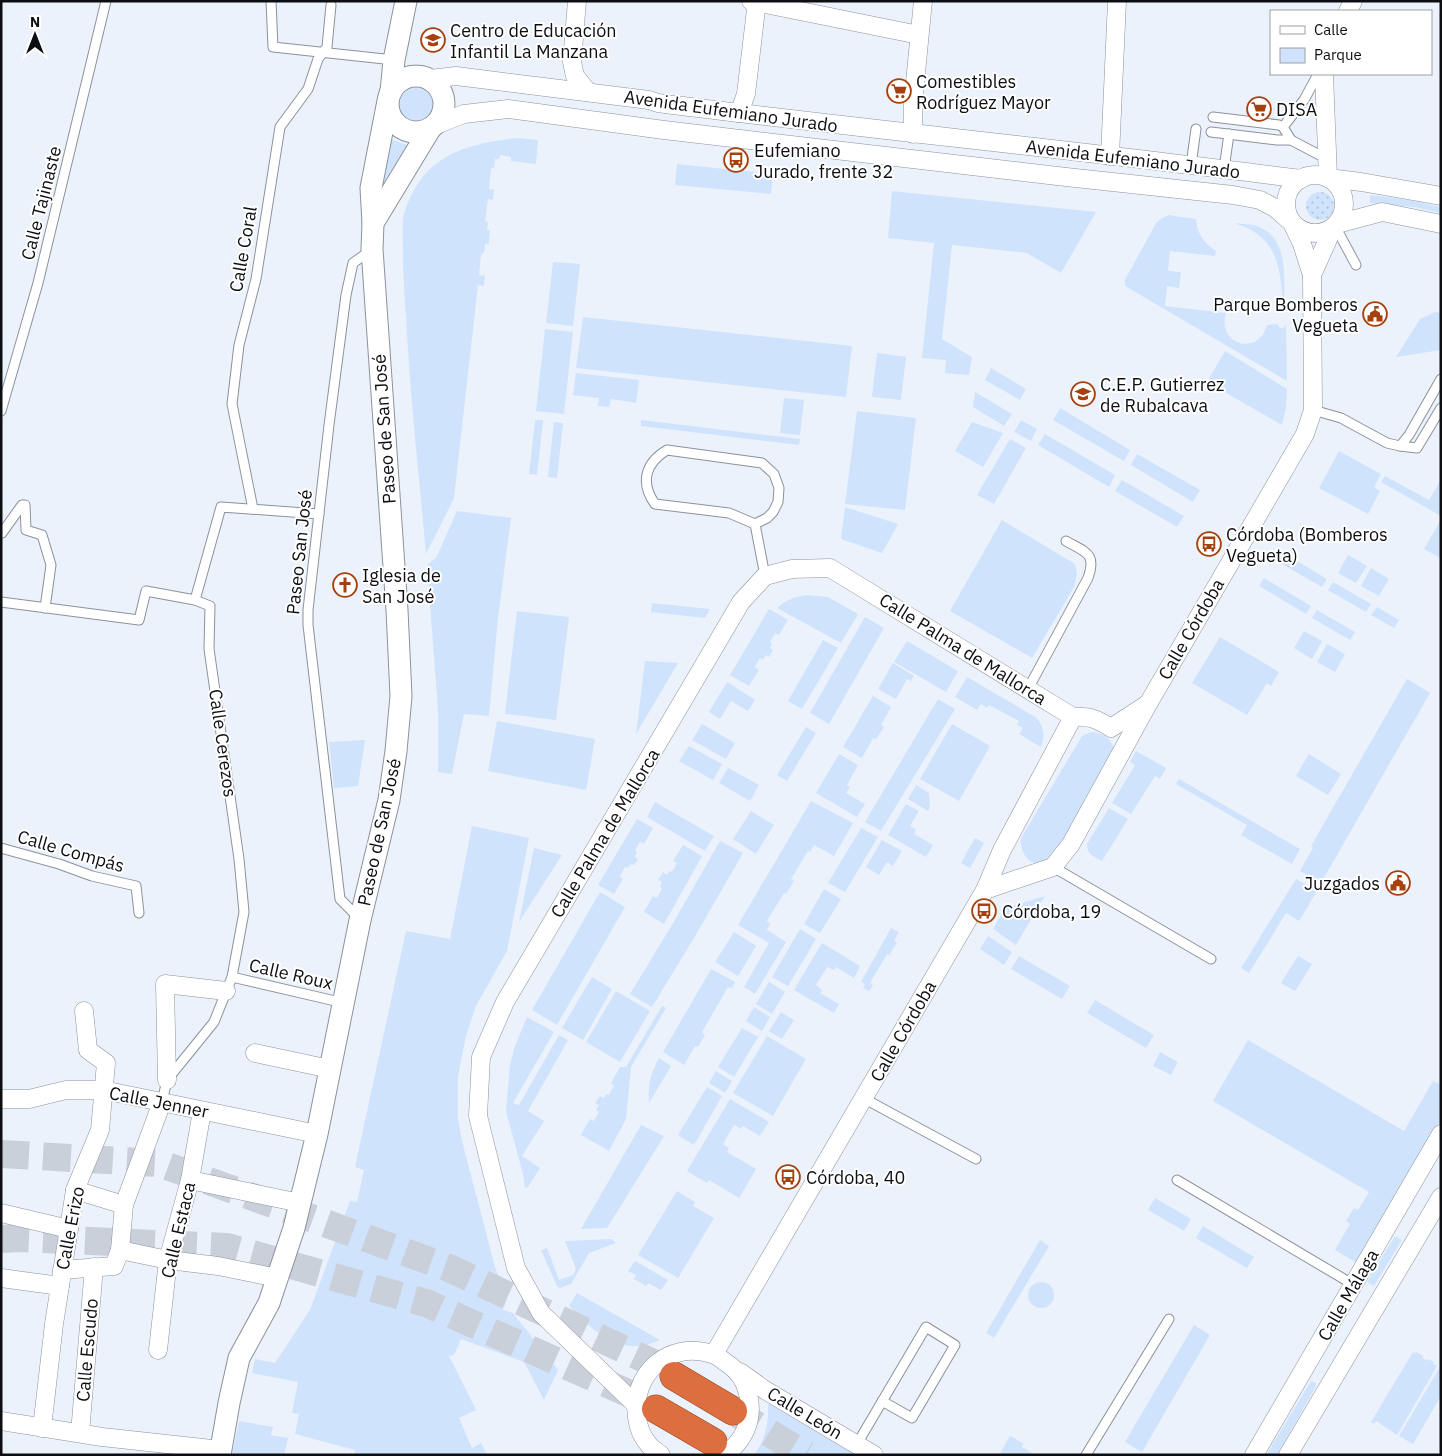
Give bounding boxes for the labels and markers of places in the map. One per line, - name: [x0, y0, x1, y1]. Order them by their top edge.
- place label: Centro de Educación Infantil La Manzana: [450, 19, 617, 63]
- school or university icon: Centro de Educación Infantil La Manzana: [420, 27, 446, 53]
- place label: Comestibles Rodríguez Mayor: [916, 70, 1051, 114]
- supermarket icon: Comestibles Rodríguez Mayor: [886, 78, 912, 104]
- supermarket icon: DISA: [1246, 96, 1272, 122]
- place label: DISA: [1276, 98, 1318, 121]
- place label: Eufemiano Jurado, frente 32: [754, 139, 893, 183]
- bus stop icon: Eufemiano Jurado, frente 32: [723, 147, 749, 173]
- place label: Parque Bomberos Vegueta: [1213, 293, 1358, 337]
- public building icon: Parque Bomberos Vegueta: [1362, 301, 1388, 327]
- place label: C.E.P. Gutierrez de Rubalcava: [1100, 373, 1224, 417]
- school or university icon: C.E.P. Gutierrez de Rubalcava: [1070, 381, 1096, 407]
- place label: Córdoba (Bomberos Vegueta): [1226, 523, 1388, 567]
- bus stop icon: Córdoba (Bomberos Vegueta): [1196, 531, 1222, 557]
- place label: Iglesia de San José: [362, 564, 441, 608]
- church icon: Iglesia de San José: [332, 572, 358, 598]
- public building icon: Juzgados: [1385, 870, 1411, 896]
- place label: Juzgados: [1304, 872, 1380, 895]
- bus stop icon: Córdoba, 19: [971, 898, 997, 924]
- place label: Córdoba, 19: [1002, 900, 1101, 923]
- bus stop icon: Córdoba, 40: [775, 1164, 801, 1190]
- place label: Córdoba, 40: [806, 1166, 905, 1189]

